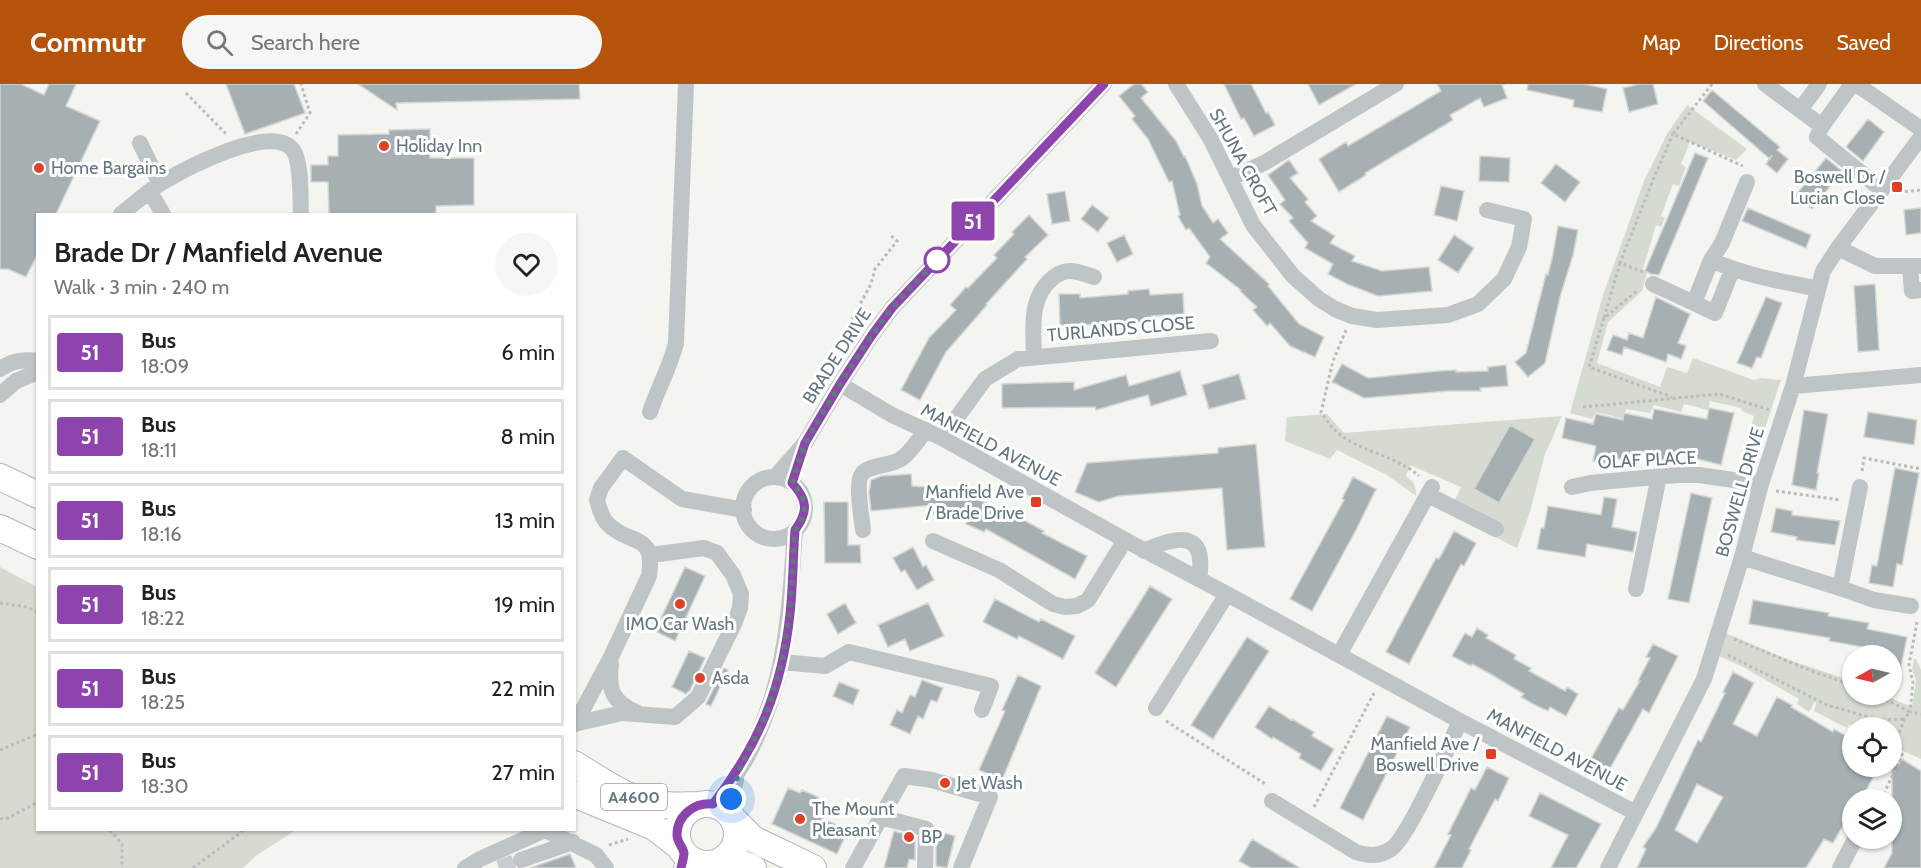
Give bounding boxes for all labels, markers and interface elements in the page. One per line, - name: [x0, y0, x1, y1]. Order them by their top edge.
- search box: [182, 15, 602, 69]
- text: Commutr: [30, 25, 146, 59]
- icon: search: [203, 26, 236, 59]
- text: Search here: [251, 29, 360, 56]
- text: Map: [1642, 30, 1681, 55]
- text: Directions: [1714, 30, 1803, 55]
- text: Saved: [1836, 30, 1891, 55]
- street label: SHUNA CROFT: [1205, 105, 1282, 220]
- place label: Holiday Inn: [396, 135, 482, 157]
- marker: Holiday Inn: [377, 139, 391, 153]
- place label: Home Bargains: [51, 157, 166, 179]
- marker: Home Bargains: [32, 161, 46, 175]
- place label: Boswell Dr / Lucian Close: [1790, 166, 1886, 209]
- marker: Boswell Dr / Lucian Close: [1890, 180, 1904, 194]
- line badge: 51: [946, 202, 1000, 240]
- text: 51: [963, 209, 983, 234]
- button: heart: [495, 233, 558, 296]
- text: Brade Dr / Manfield Avenue: [54, 235, 383, 269]
- unlabelled marker: [924, 247, 950, 273]
- text: Walk · 3 min · 240 m: [54, 275, 229, 299]
- street label: BRADE DRIVE: [798, 304, 876, 408]
- street label: TURLANDS CLOSE: [1046, 312, 1196, 346]
- text: Bus: [141, 327, 176, 354]
- text: 6 min: [501, 339, 555, 366]
- text: 51: [80, 340, 100, 365]
- text: 18:09: [141, 354, 189, 378]
- street label: MANFIELD AVENUE: [917, 399, 1065, 491]
- text: Bus: [141, 411, 176, 438]
- text: 8 min: [500, 423, 555, 450]
- text: 51: [80, 424, 100, 449]
- street label: BOSWELL DRIVE: [1711, 425, 1769, 559]
- text: 18:11: [141, 438, 177, 462]
- street label: OLAF PLACE: [1597, 446, 1697, 474]
- place label: Manfield Ave / Brade Drive: [925, 481, 1024, 524]
- text: Bus: [141, 495, 176, 522]
- marker: Manfield Ave / Brade Drive: [1029, 495, 1043, 509]
- text: 13 min: [495, 507, 555, 534]
- text: 51: [80, 508, 100, 533]
- text: 18:16: [141, 522, 182, 546]
- text: Bus: [141, 579, 176, 606]
- text: 19 min: [494, 591, 555, 618]
- text: 51: [80, 592, 100, 617]
- marker: IMO Car Wash: [673, 597, 687, 611]
- text: 18:22: [141, 606, 185, 630]
- place label: IMO Car Wash: [626, 613, 734, 635]
- north arrow: [1842, 645, 1902, 705]
- map controls: [1842, 645, 1902, 849]
- text: Bus: [141, 663, 176, 690]
- place label: Asda: [712, 667, 750, 689]
- marker: Asda: [693, 671, 707, 685]
- text: 22 min: [491, 675, 555, 702]
- text: 51: [80, 676, 100, 701]
- text: 18:25: [141, 690, 185, 714]
- street label: MANFIELD AVENUE: [1483, 704, 1631, 796]
- button: locate: [1842, 717, 1902, 777]
- place label: Manfield Ave / Boswell Drive: [1370, 733, 1480, 776]
- text: Bus: [141, 747, 176, 774]
- marker: Manfield Ave / Boswell Drive: [1484, 747, 1498, 761]
- text: 27 min: [491, 759, 555, 786]
- text: 51: [80, 760, 100, 785]
- place label: Jet Wash: [956, 772, 1023, 794]
- text: 18:30: [141, 774, 189, 798]
- marker: Jet Wash: [938, 776, 952, 790]
- road number: A4600: [601, 784, 667, 810]
- your location: [716, 784, 746, 814]
- button: layers: [1842, 789, 1902, 849]
- place label: The Mount Pleasant: [812, 798, 894, 841]
- marker: The Mount Pleasant: [793, 812, 807, 826]
- place label: BP: [921, 826, 942, 848]
- marker: BP: [902, 830, 916, 844]

